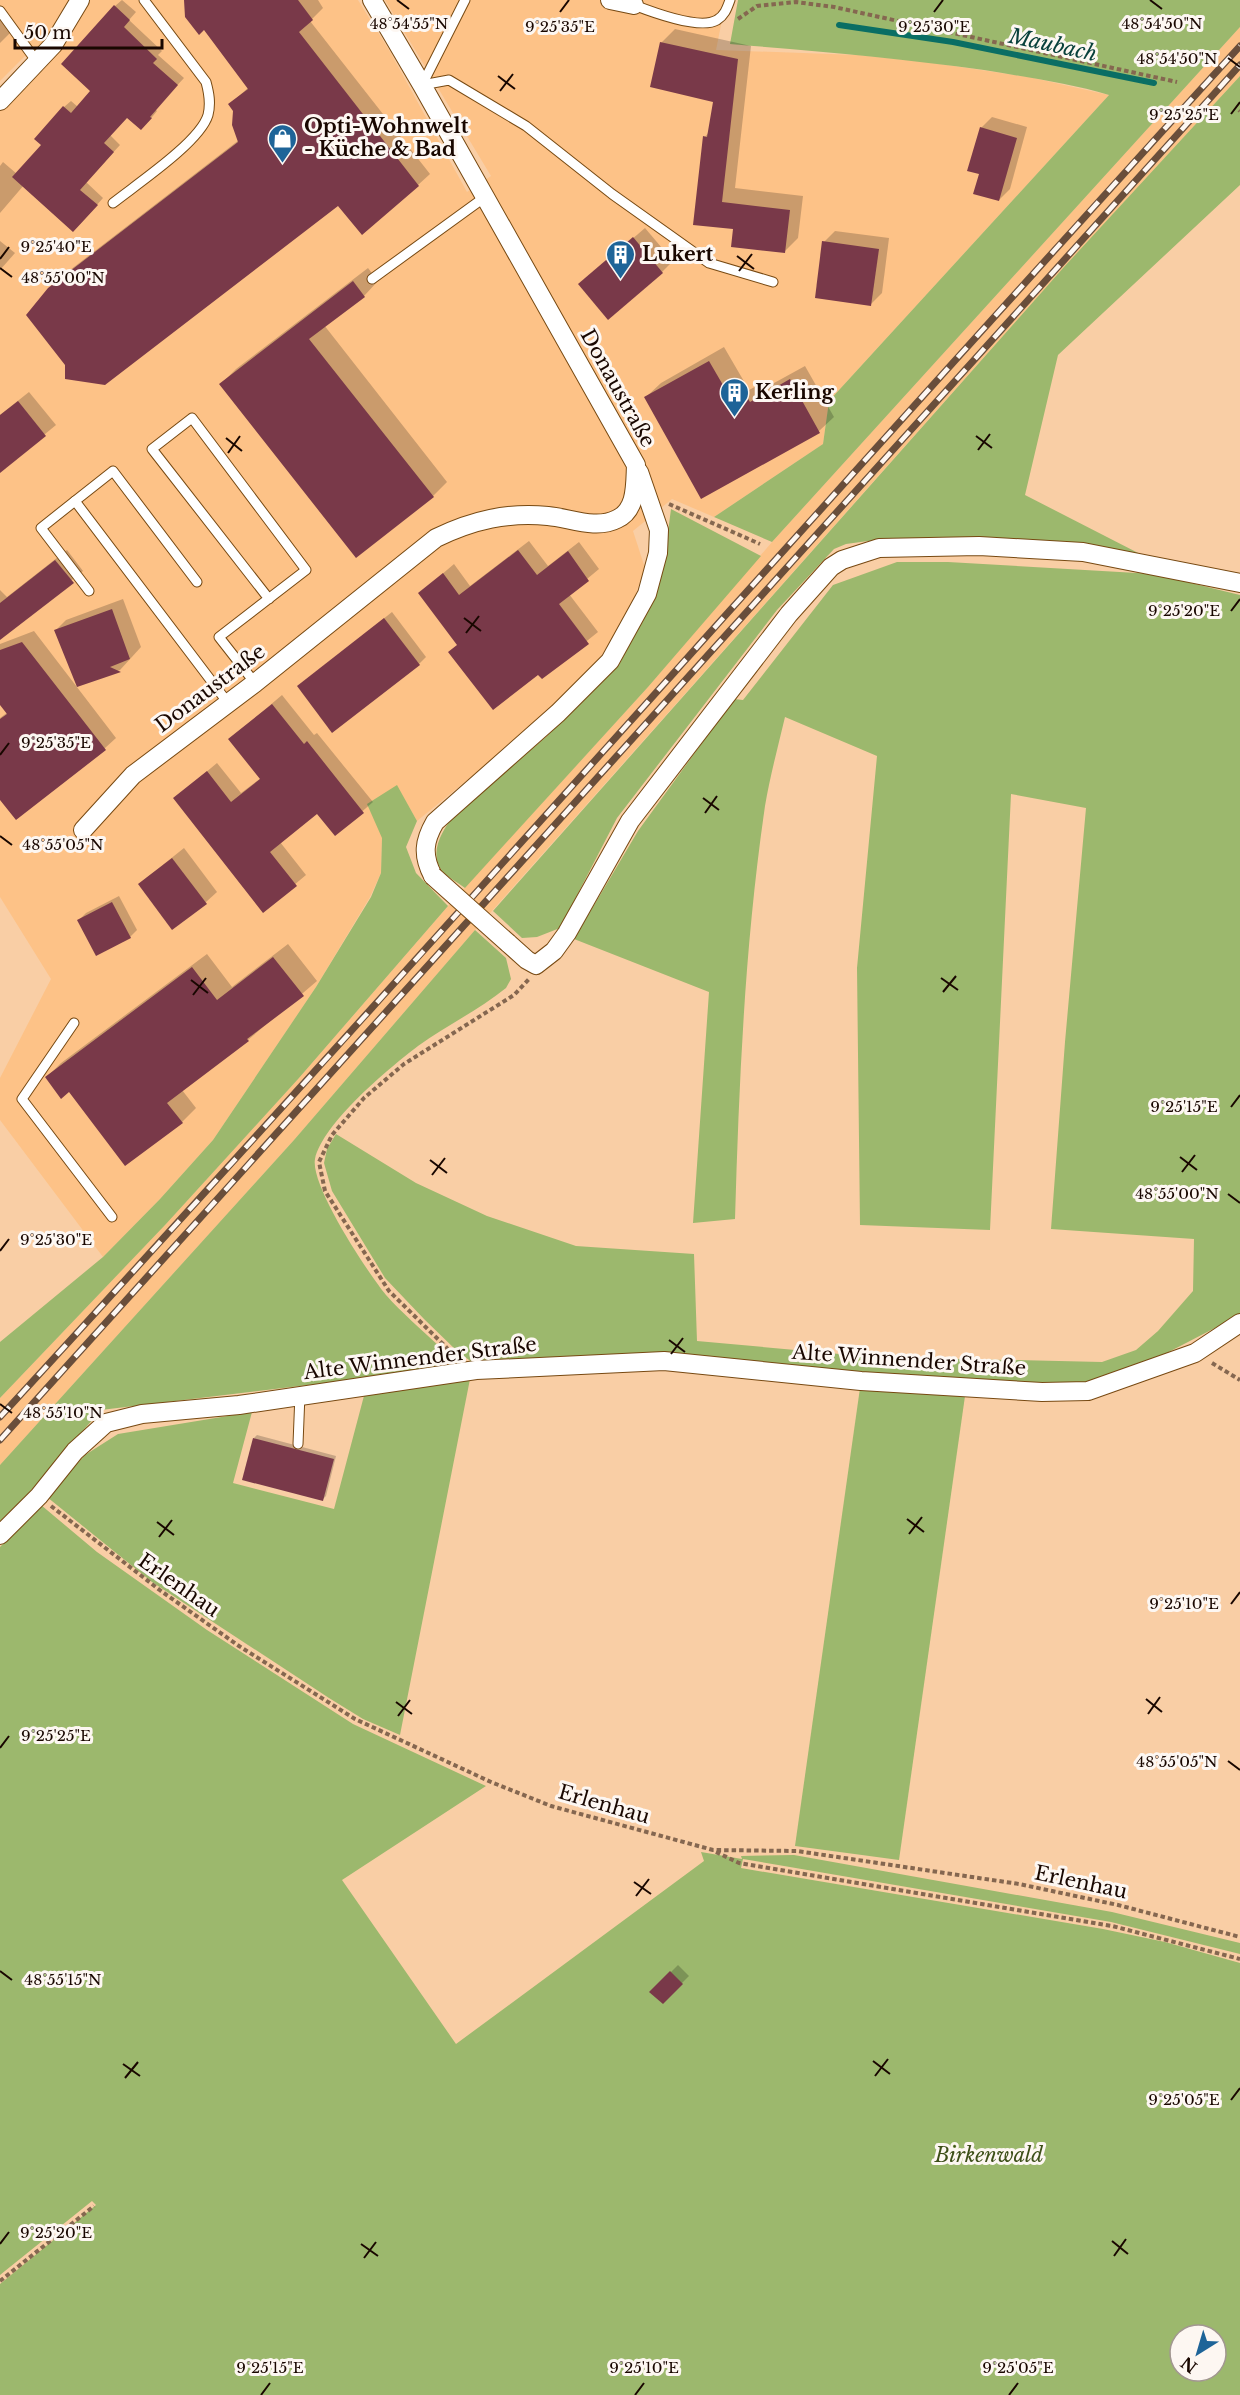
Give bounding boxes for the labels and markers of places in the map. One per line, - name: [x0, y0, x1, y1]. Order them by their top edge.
- place label: Opti-Wohnwelt - Küche & Bad: [304, 114, 469, 161]
- shop icon: Opti-Wohnwelt - Küche & Bad: [267, 122, 299, 164]
- building icon: Lukert: [605, 238, 637, 280]
- place label: Lukert: [642, 242, 714, 266]
- building icon: Kerling: [718, 376, 750, 418]
- place label: Kerling: [755, 380, 835, 404]

